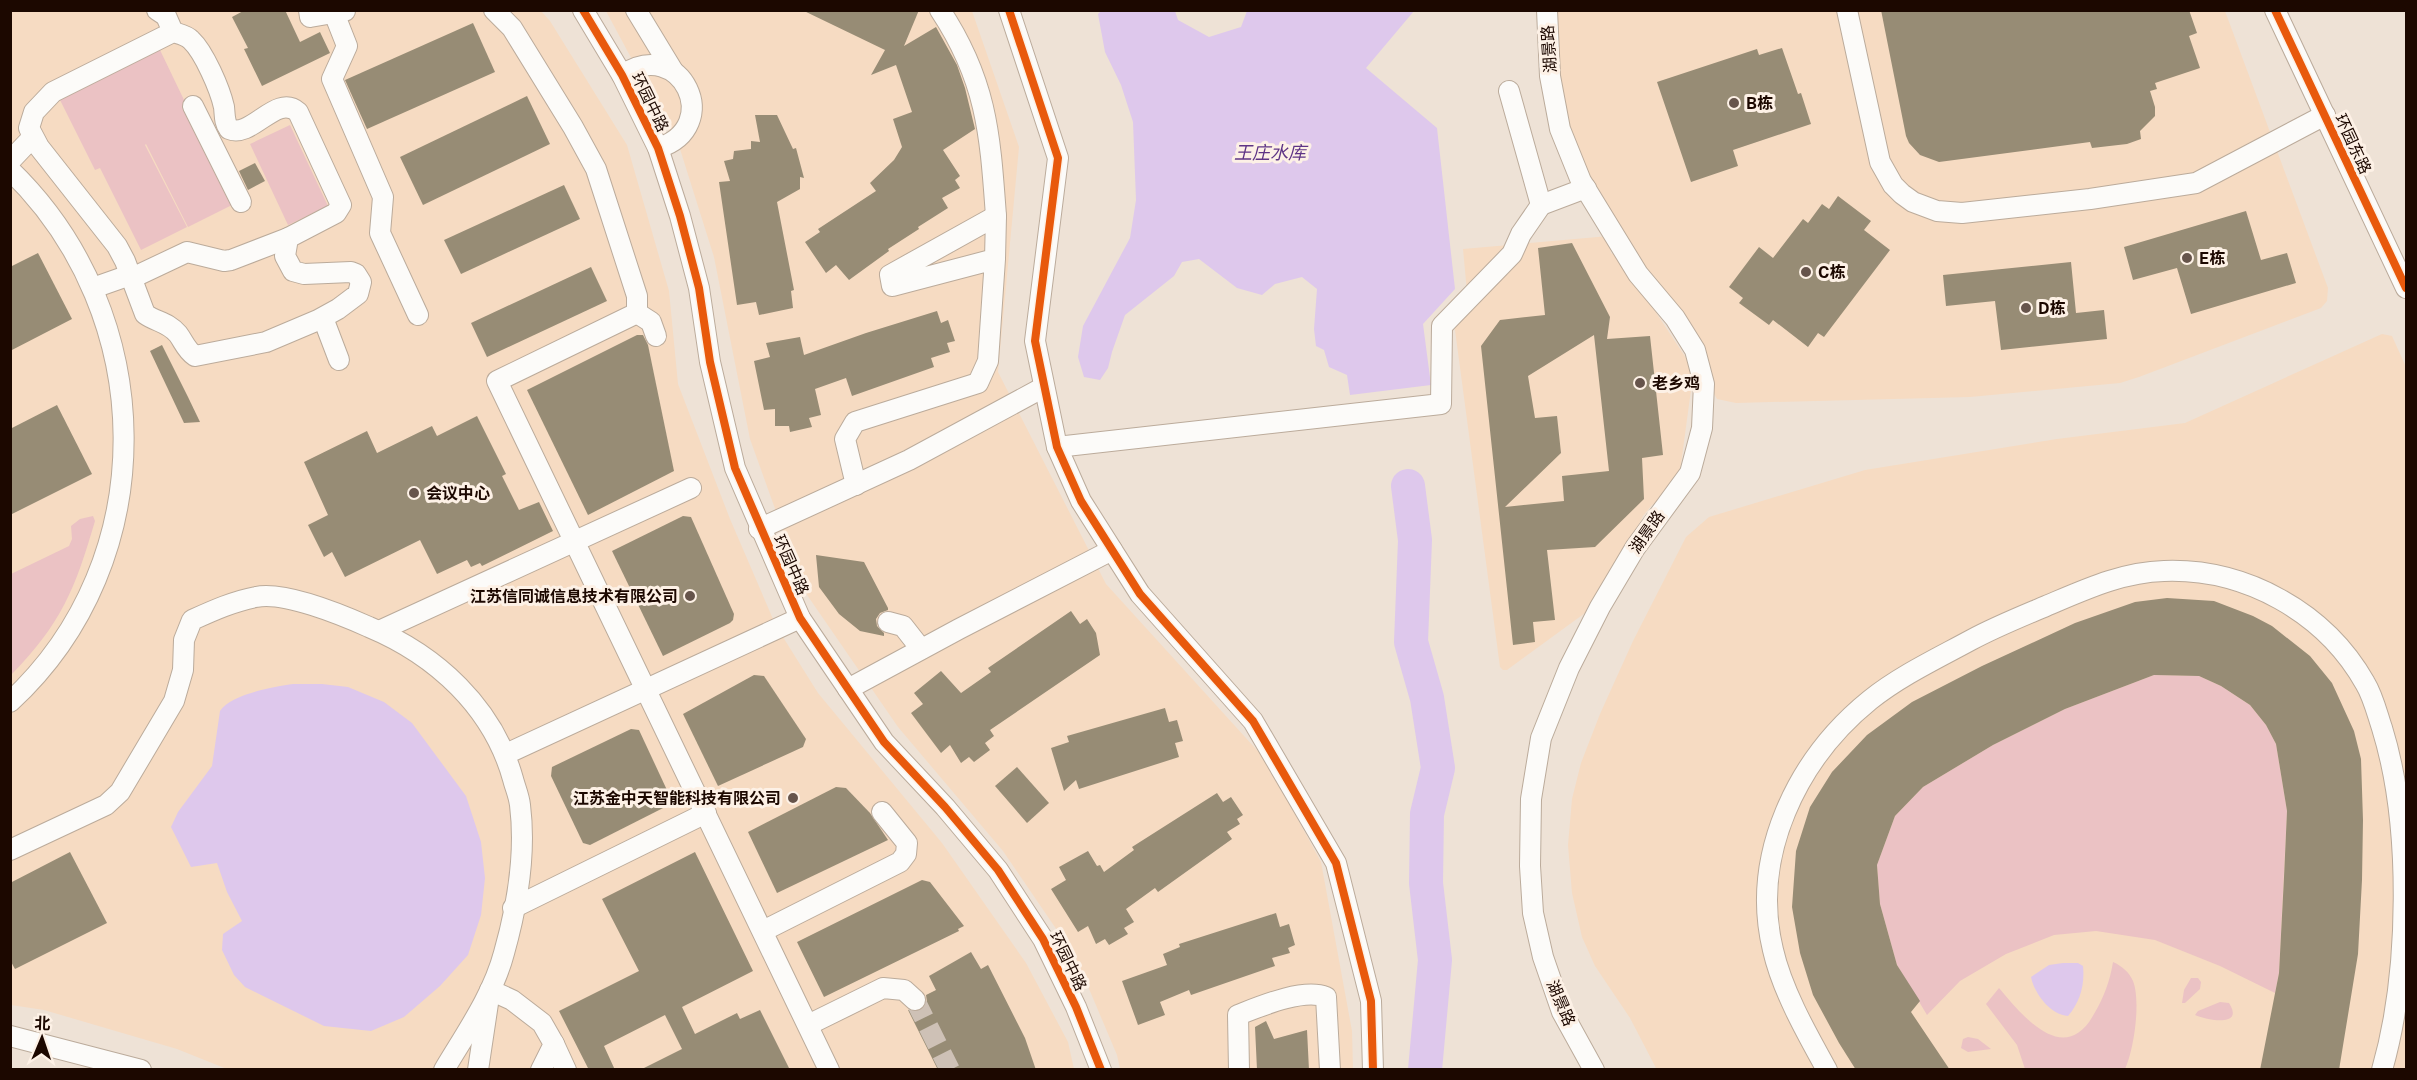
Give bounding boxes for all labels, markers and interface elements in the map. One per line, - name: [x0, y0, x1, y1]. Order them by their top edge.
- street label: 湖景路: [1538, 24, 1560, 74]
- street label: 环园中路: [627, 69, 673, 135]
- place label: B栋: [1746, 94, 1773, 113]
- marker: B栋: [1727, 96, 1741, 110]
- street label: 环园东路: [2331, 111, 2375, 177]
- water label: 王庄水库: [1234, 142, 1309, 163]
- place label: E栋: [2199, 249, 2225, 268]
- marker: E栋: [2180, 251, 2194, 265]
- place label: C栋: [1818, 263, 1846, 282]
- marker: C栋: [1799, 265, 1813, 279]
- place label: D栋: [2038, 299, 2066, 318]
- marker: D栋: [2019, 301, 2033, 315]
- place label: 老乡鸡: [1652, 374, 1700, 393]
- marker: 老乡鸡: [1633, 376, 1647, 390]
- place label: 会议中心: [426, 484, 490, 503]
- marker: 会议中心: [407, 486, 421, 500]
- street label: 湖景路: [1625, 507, 1669, 557]
- street label: 环园中路: [769, 532, 813, 598]
- place label: 江苏信同诚信息技术有限公司: [470, 587, 678, 606]
- marker: 江苏信同诚信息技术有限公司: [683, 589, 697, 603]
- place label: 江苏金中天智能科技有限公司: [573, 789, 781, 808]
- marker: 江苏金中天智能科技有限公司: [786, 791, 800, 805]
- street label: 环园中路: [1045, 928, 1091, 994]
- street label: 湖景路: [1543, 977, 1579, 1029]
- north arrow: [12, 1008, 72, 1068]
- text: 北: [34, 1014, 51, 1033]

